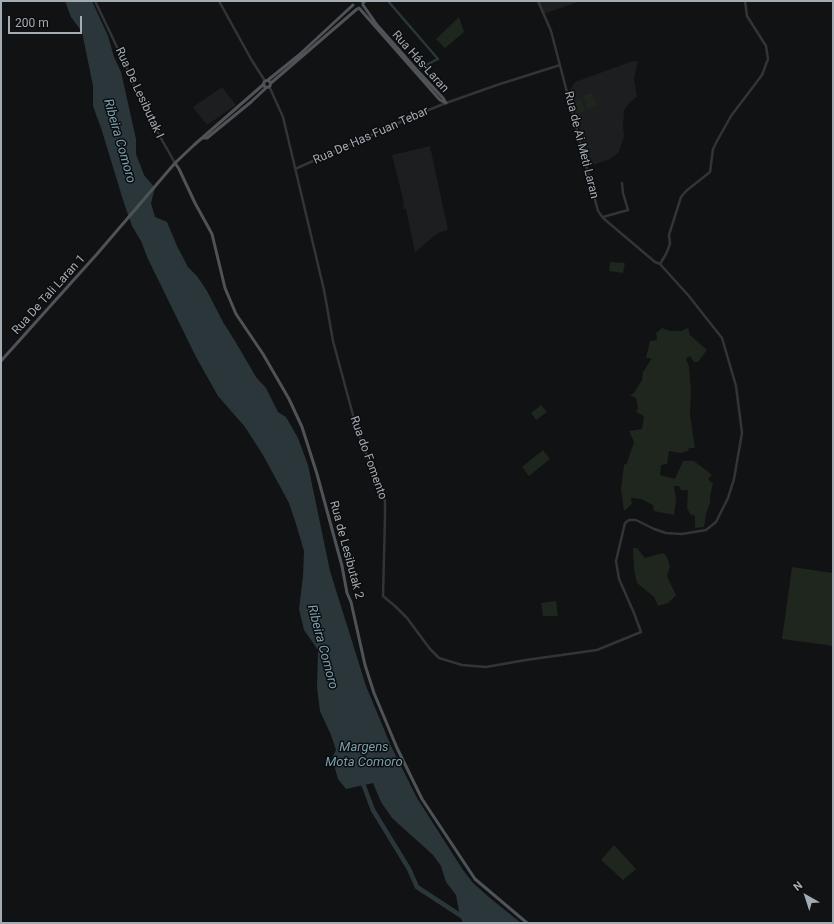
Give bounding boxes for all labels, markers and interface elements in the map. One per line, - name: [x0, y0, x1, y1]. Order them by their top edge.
- scale bar: [10, 8, 84, 34]
- text: 200 m: [15, 16, 49, 30]
- street label: Rua Hás-Laran: [389, 28, 451, 96]
- street label: Rua De Lesibutak I: [112, 45, 166, 141]
- street label: Rua de Ai Meti Laran: [561, 90, 601, 200]
- water label: Ribeira Comoro: [100, 97, 138, 185]
- street label: Rua De Has Fuan Tebar: [311, 104, 431, 168]
- street label: Rua De Tali Laran 1: [9, 252, 89, 338]
- street label: Rua do Fomento: [346, 414, 390, 502]
- street label: Rua de Lesibutak 2: [326, 499, 366, 601]
- water label: Ribeira Comoro: [303, 603, 341, 691]
- water label: Margens Mota Comoro: [325, 740, 403, 771]
- north arrow: [786, 876, 826, 916]
- text: N: [791, 879, 805, 894]

